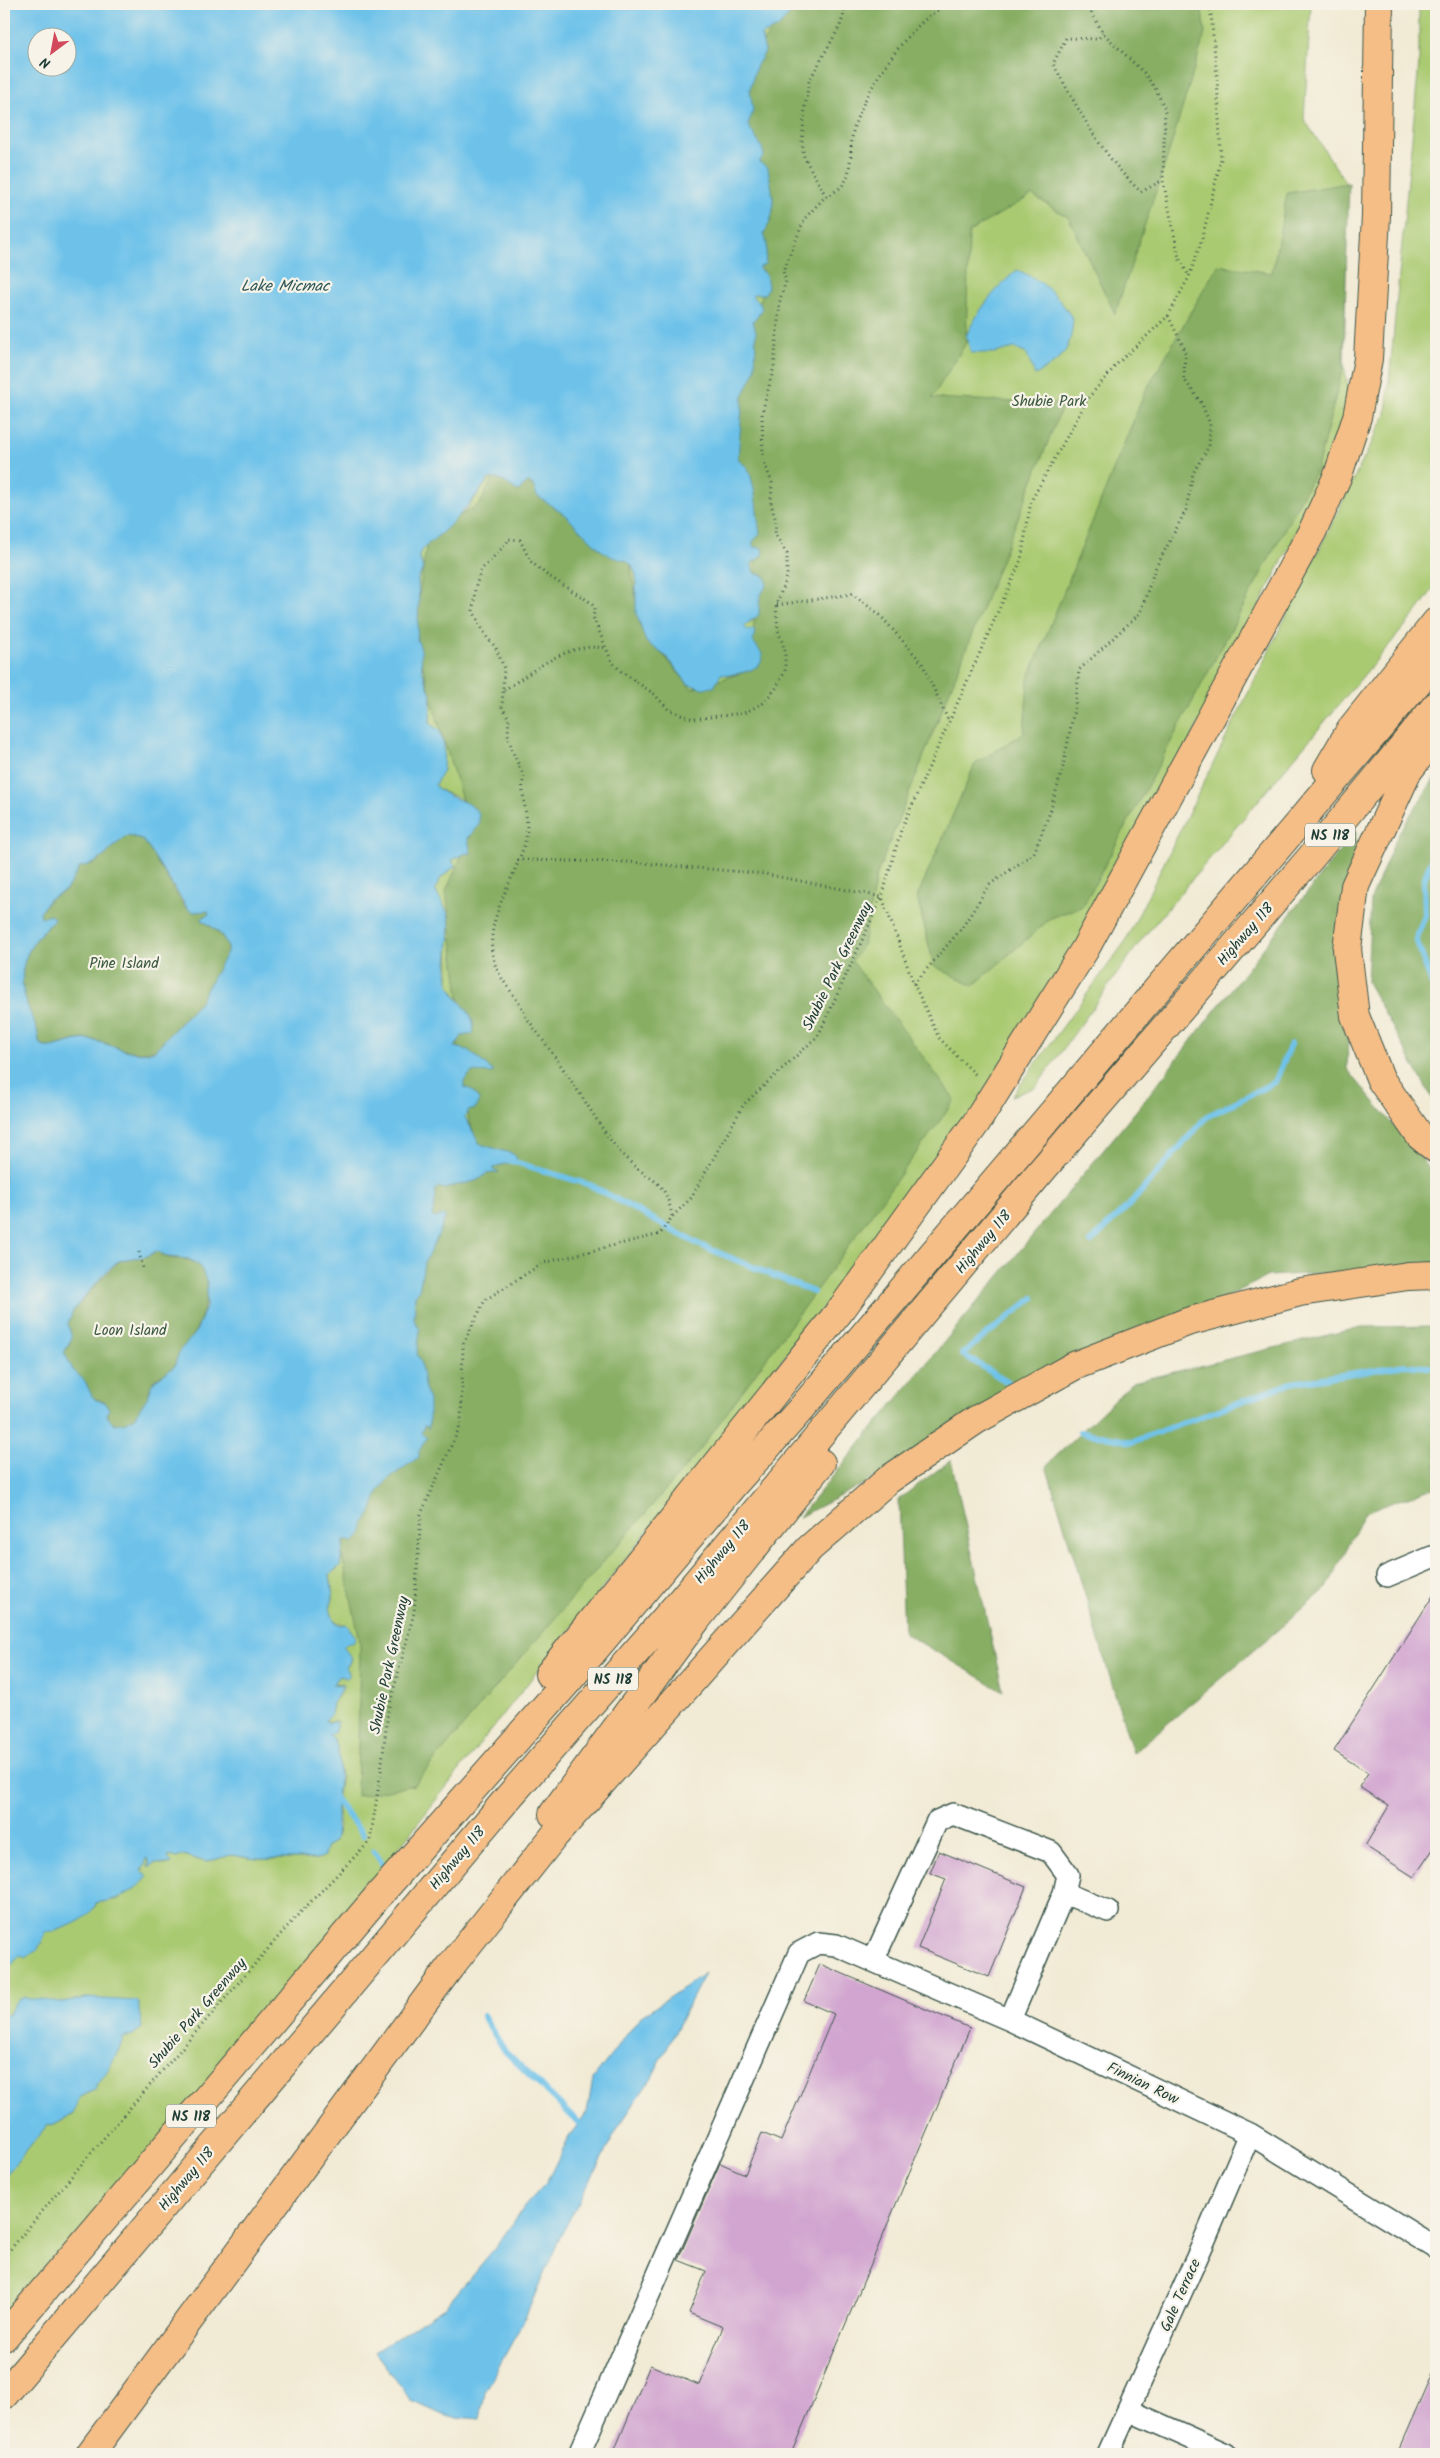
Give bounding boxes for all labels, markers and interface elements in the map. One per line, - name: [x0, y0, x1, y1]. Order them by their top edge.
- north arrow: [28, 28, 78, 78]
- text: N: [36, 50, 55, 74]
- water label: Lake Micmac: [241, 274, 331, 299]
- park label: Shubie Park: [1012, 390, 1087, 414]
- road number: NS 118: [1305, 824, 1355, 846]
- street label: Shubie Park Greenway: [796, 897, 880, 1035]
- street label: Highway 118: [1211, 897, 1281, 972]
- park label: Pine Island: [89, 952, 159, 976]
- street label: Highway 118: [950, 1205, 1018, 1280]
- park label: Loon Island: [93, 1319, 167, 1343]
- street label: Highway 118: [689, 1515, 757, 1590]
- street label: Shubie Park Greenway: [364, 1593, 417, 1736]
- road number: NS 118: [588, 1668, 638, 1690]
- street label: Highway 118: [424, 1821, 492, 1896]
- street label: Shubie Park Greenway: [143, 1952, 254, 2075]
- street label: Finnian Row: [1102, 2056, 1184, 2112]
- road number: NS 118: [166, 2104, 216, 2128]
- street label: Highway 118: [153, 2142, 221, 2217]
- street label: Gale Terrace: [1154, 2255, 1208, 2336]

